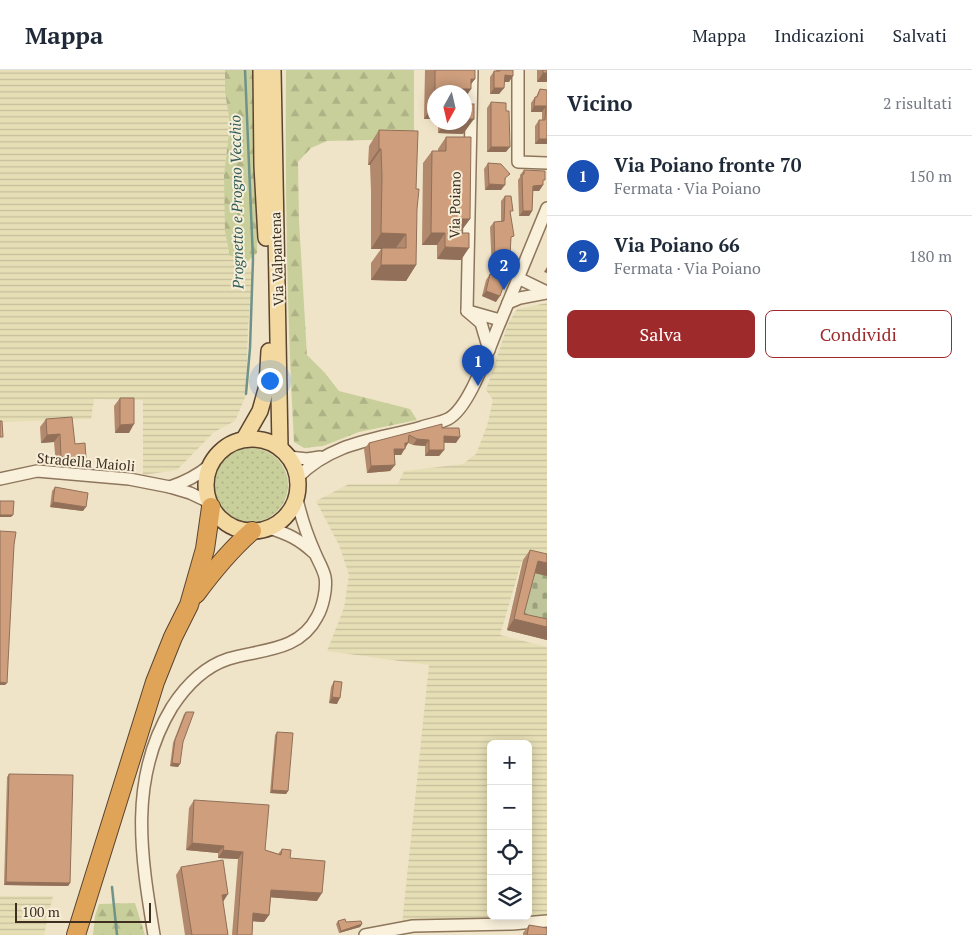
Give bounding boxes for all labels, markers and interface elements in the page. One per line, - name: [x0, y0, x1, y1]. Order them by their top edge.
- text: Mappa: [25, 19, 103, 51]
- text: Mappa: [692, 23, 746, 47]
- text: Indicazioni: [774, 23, 865, 47]
- text: Salvati: [893, 23, 947, 47]
- north arrow: [427, 85, 472, 130]
- text: Vicino: [567, 89, 633, 117]
- text: 2 risultati: [883, 92, 952, 114]
- water label: Prognetto e Progno Vecchio: [224, 114, 248, 290]
- text: Via Poiano fronte 70: [614, 152, 801, 177]
- text: 1: [578, 165, 588, 187]
- text: 150 m: [909, 165, 952, 187]
- street label: Via Poiano: [444, 171, 465, 239]
- text: Fermata · Via Poiano: [614, 177, 761, 199]
- street label: Via Valpantena: [265, 211, 288, 307]
- text: Via Poiano 66: [614, 232, 740, 257]
- text: 2: [578, 245, 588, 267]
- text: 180 m: [909, 245, 952, 267]
- pin: 2: [488, 249, 520, 290]
- text: Fermata · Via Poiano: [614, 257, 761, 279]
- button: Salva: [567, 310, 755, 358]
- button: Condividi: [765, 310, 952, 358]
- pin: 1: [462, 345, 494, 386]
- your location: [257, 368, 283, 394]
- street label: Stradella Maioli: [36, 448, 136, 475]
- map controls: [487, 740, 532, 920]
- button: +: [487, 740, 532, 785]
- button: −: [487, 785, 532, 830]
- button: locate: [487, 830, 532, 875]
- button: layers: [487, 875, 532, 920]
- scale bar: [15, 900, 151, 923]
- text: 100 m: [22, 902, 60, 921]

